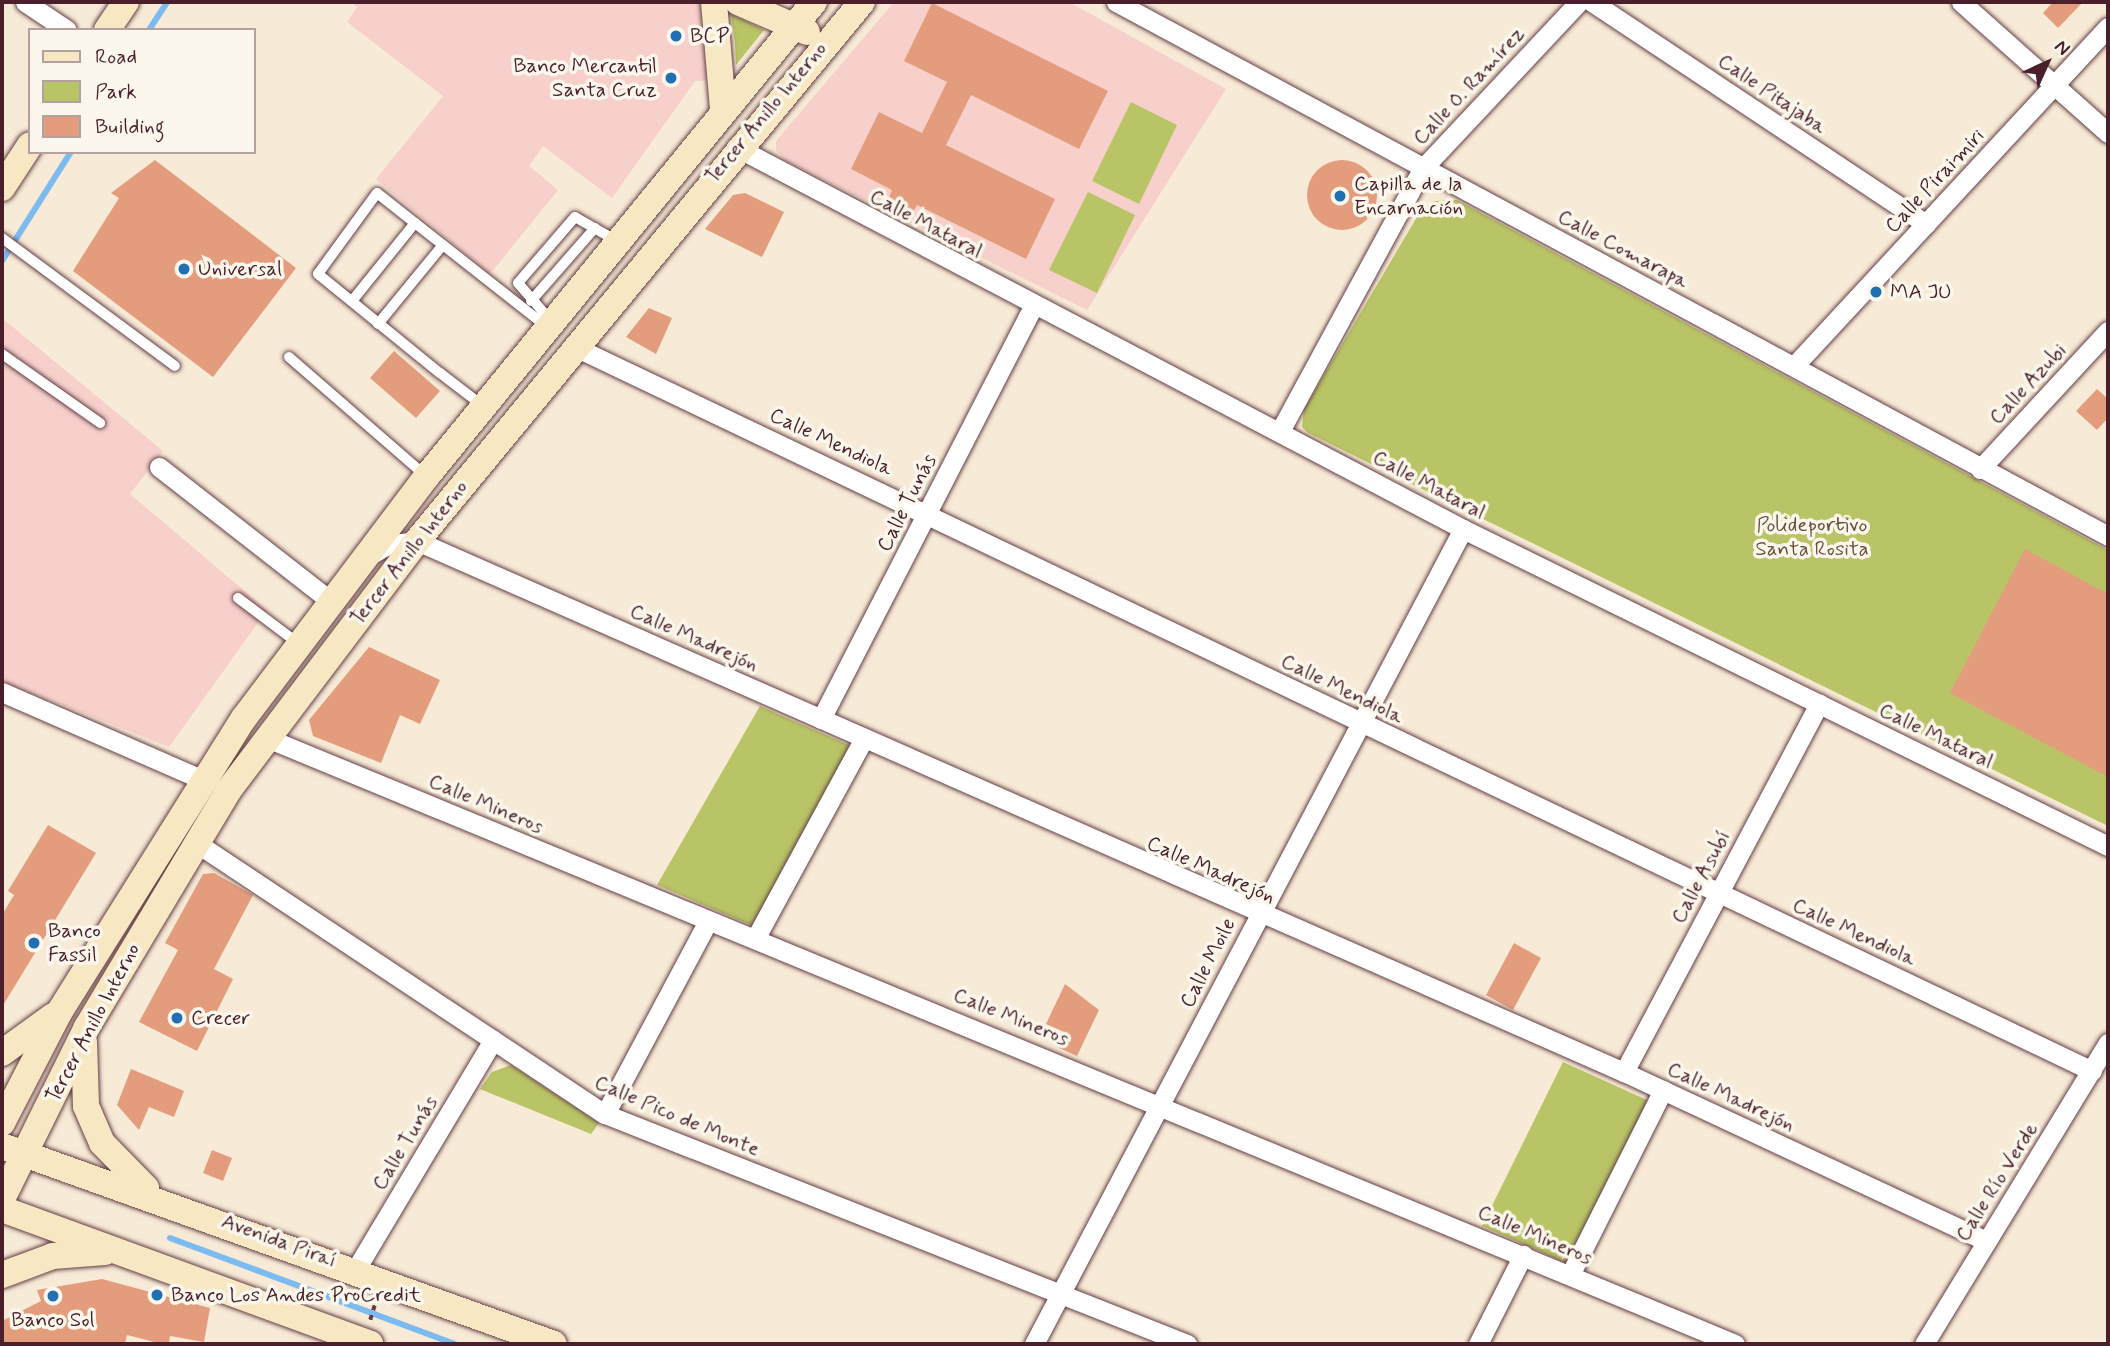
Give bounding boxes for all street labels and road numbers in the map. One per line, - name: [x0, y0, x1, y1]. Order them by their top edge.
- street label: Calle O. Ramírez: [1407, 21, 1531, 151]
- street label: Tercer Anillo Interno: [699, 36, 833, 190]
- street label: Calle Pitajaba: [1713, 49, 1831, 139]
- street label: Calle Piraimiri: [1881, 124, 1989, 238]
- street label: Calle Mataral: [865, 184, 987, 264]
- street label: Calle Comarapa: [1553, 204, 1693, 294]
- street label: Calle Azubi: [1985, 339, 2071, 429]
- street label: Calle Mendiola: [766, 403, 896, 481]
- street label: Calle Mataral: [1368, 445, 1490, 525]
- street label: Calle Tunás: [873, 452, 941, 554]
- street label: Tercer Anillo Interno: [344, 475, 474, 631]
- street label: Calle Madrejón: [627, 599, 761, 677]
- street label: Calle Mendiola: [1277, 649, 1407, 729]
- street label: Calle Mataral: [1875, 698, 1997, 774]
- street label: Calle Mineros: [425, 769, 547, 839]
- street label: Calle Asubí: [1666, 827, 1736, 927]
- street label: Calle Madrejón: [1144, 831, 1278, 909]
- street label: Calle Mendiola: [1789, 893, 1919, 971]
- street label: Calle Moile: [1175, 914, 1241, 1012]
- street label: Tercer Anillo Interno: [40, 938, 146, 1108]
- street label: Calle Mineros: [950, 983, 1072, 1051]
- street label: Calle Madrejón: [1664, 1057, 1798, 1137]
- street label: Calle Pico de Monte: [591, 1070, 763, 1162]
- street label: Calle Tunás: [368, 1093, 442, 1193]
- street label: Calle Río Verde: [1951, 1118, 2043, 1246]
- street label: Calle Mineros: [1474, 1200, 1596, 1270]
- street label: Avenida Piraí: [220, 1209, 338, 1273]

